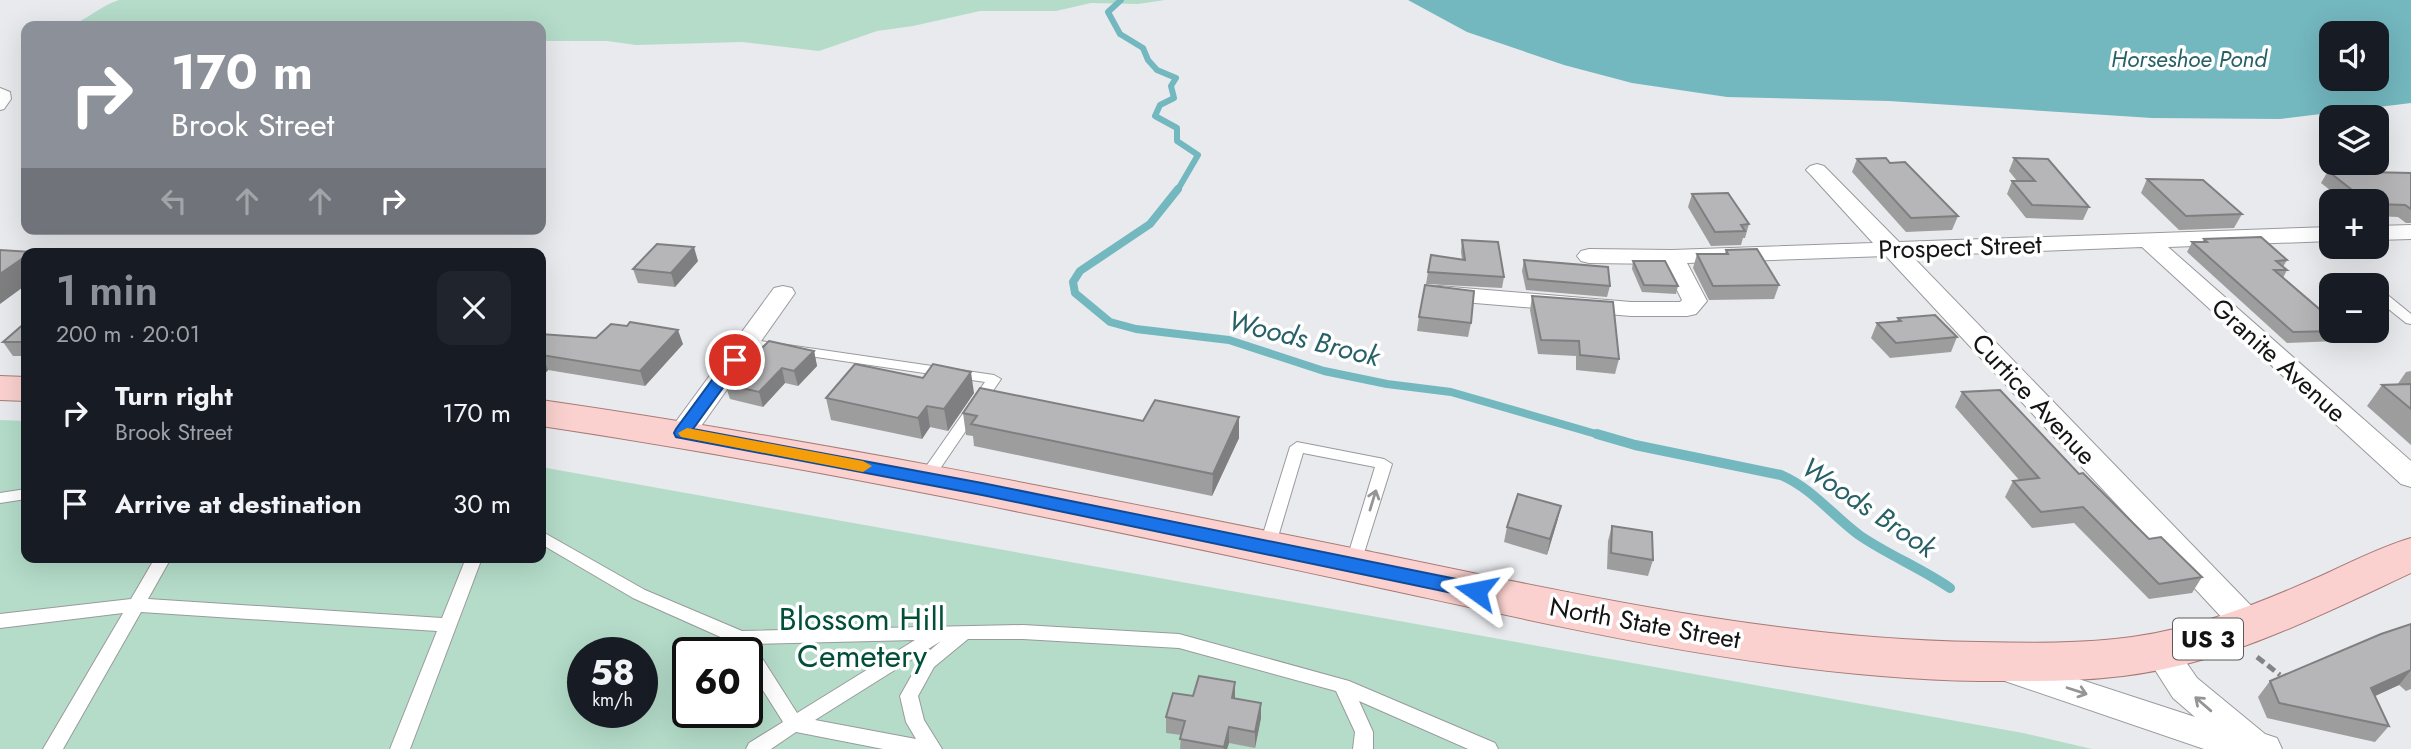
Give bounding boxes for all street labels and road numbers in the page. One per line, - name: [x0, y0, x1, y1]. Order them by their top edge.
- street label: Prospect Street: [1878, 225, 2043, 269]
- street label: Granite Avenue: [2203, 289, 2355, 431]
- street label: Curtice Avenue: [1963, 325, 2105, 473]
- street label: North State Street: [1546, 587, 1744, 659]
- road number: US 3: [2173, 618, 2243, 660]

